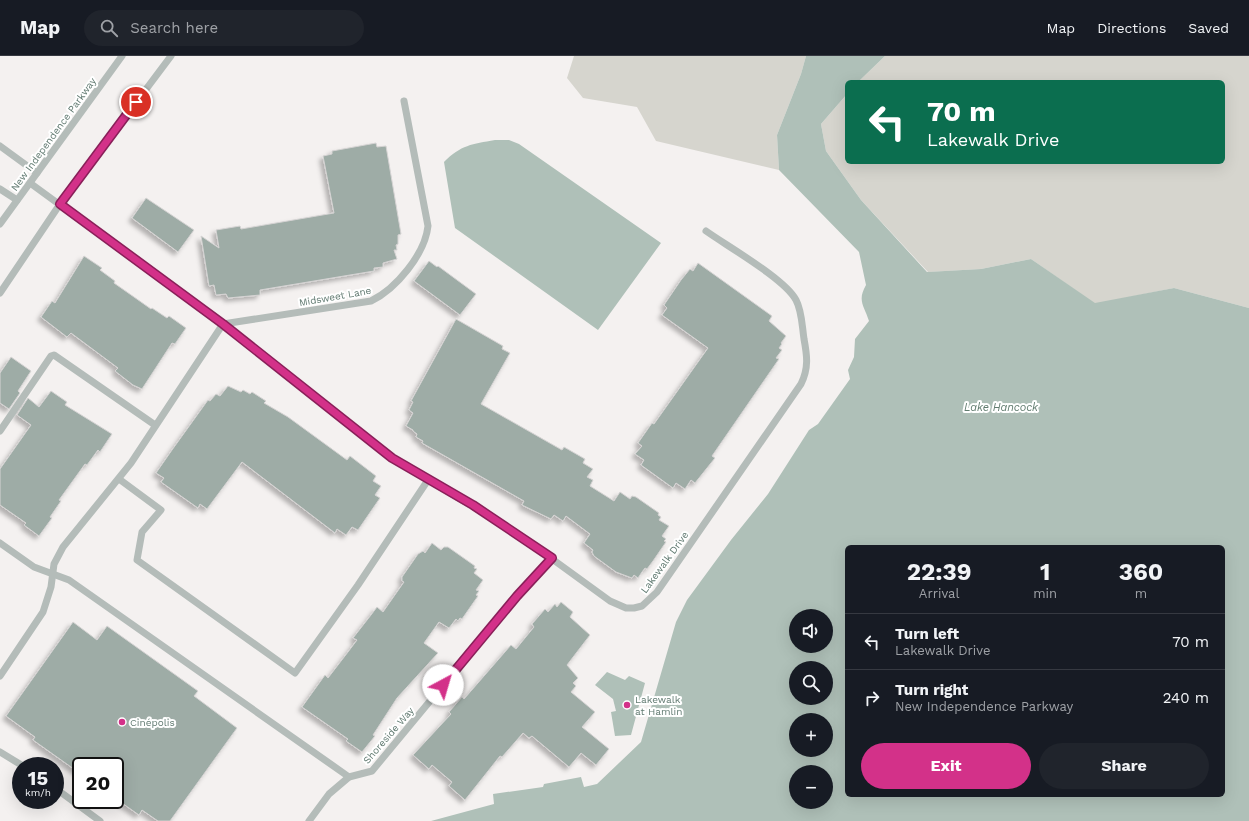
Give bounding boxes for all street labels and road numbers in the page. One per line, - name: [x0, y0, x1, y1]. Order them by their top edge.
- street label: New Independence Parkway: [9, 75, 99, 193]
- street label: Midsweet Lane: [298, 285, 372, 308]
- street label: Lakewalk Drive: [638, 529, 691, 595]
- street label: Shoreside Way: [361, 704, 416, 766]

